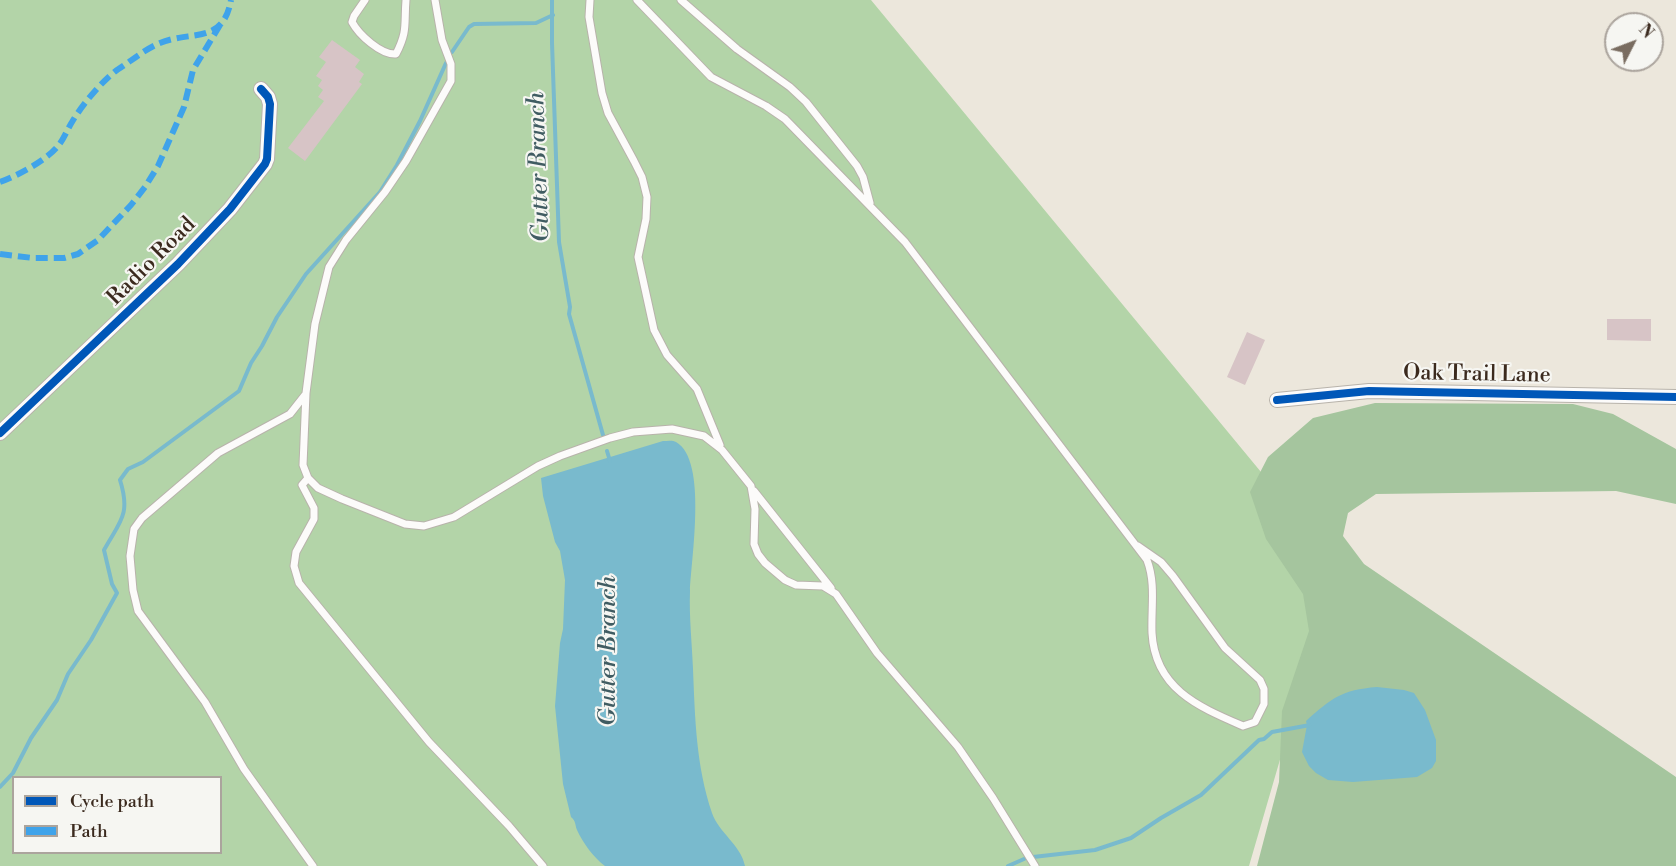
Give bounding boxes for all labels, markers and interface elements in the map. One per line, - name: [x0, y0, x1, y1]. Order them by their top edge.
- north arrow: [1604, 12, 1664, 72]
- text: N: [1634, 20, 1658, 43]
- water label: Gutter Branch: [523, 91, 557, 243]
- street label: Radio Road: [102, 212, 202, 312]
- street label: Oak Trail Lane: [1403, 361, 1551, 389]
- water label: Gutter Branch: [595, 576, 623, 726]
- legend: [12, 776, 222, 854]
- text: Cycle path: [70, 790, 154, 813]
- text: Path: [70, 820, 108, 843]

